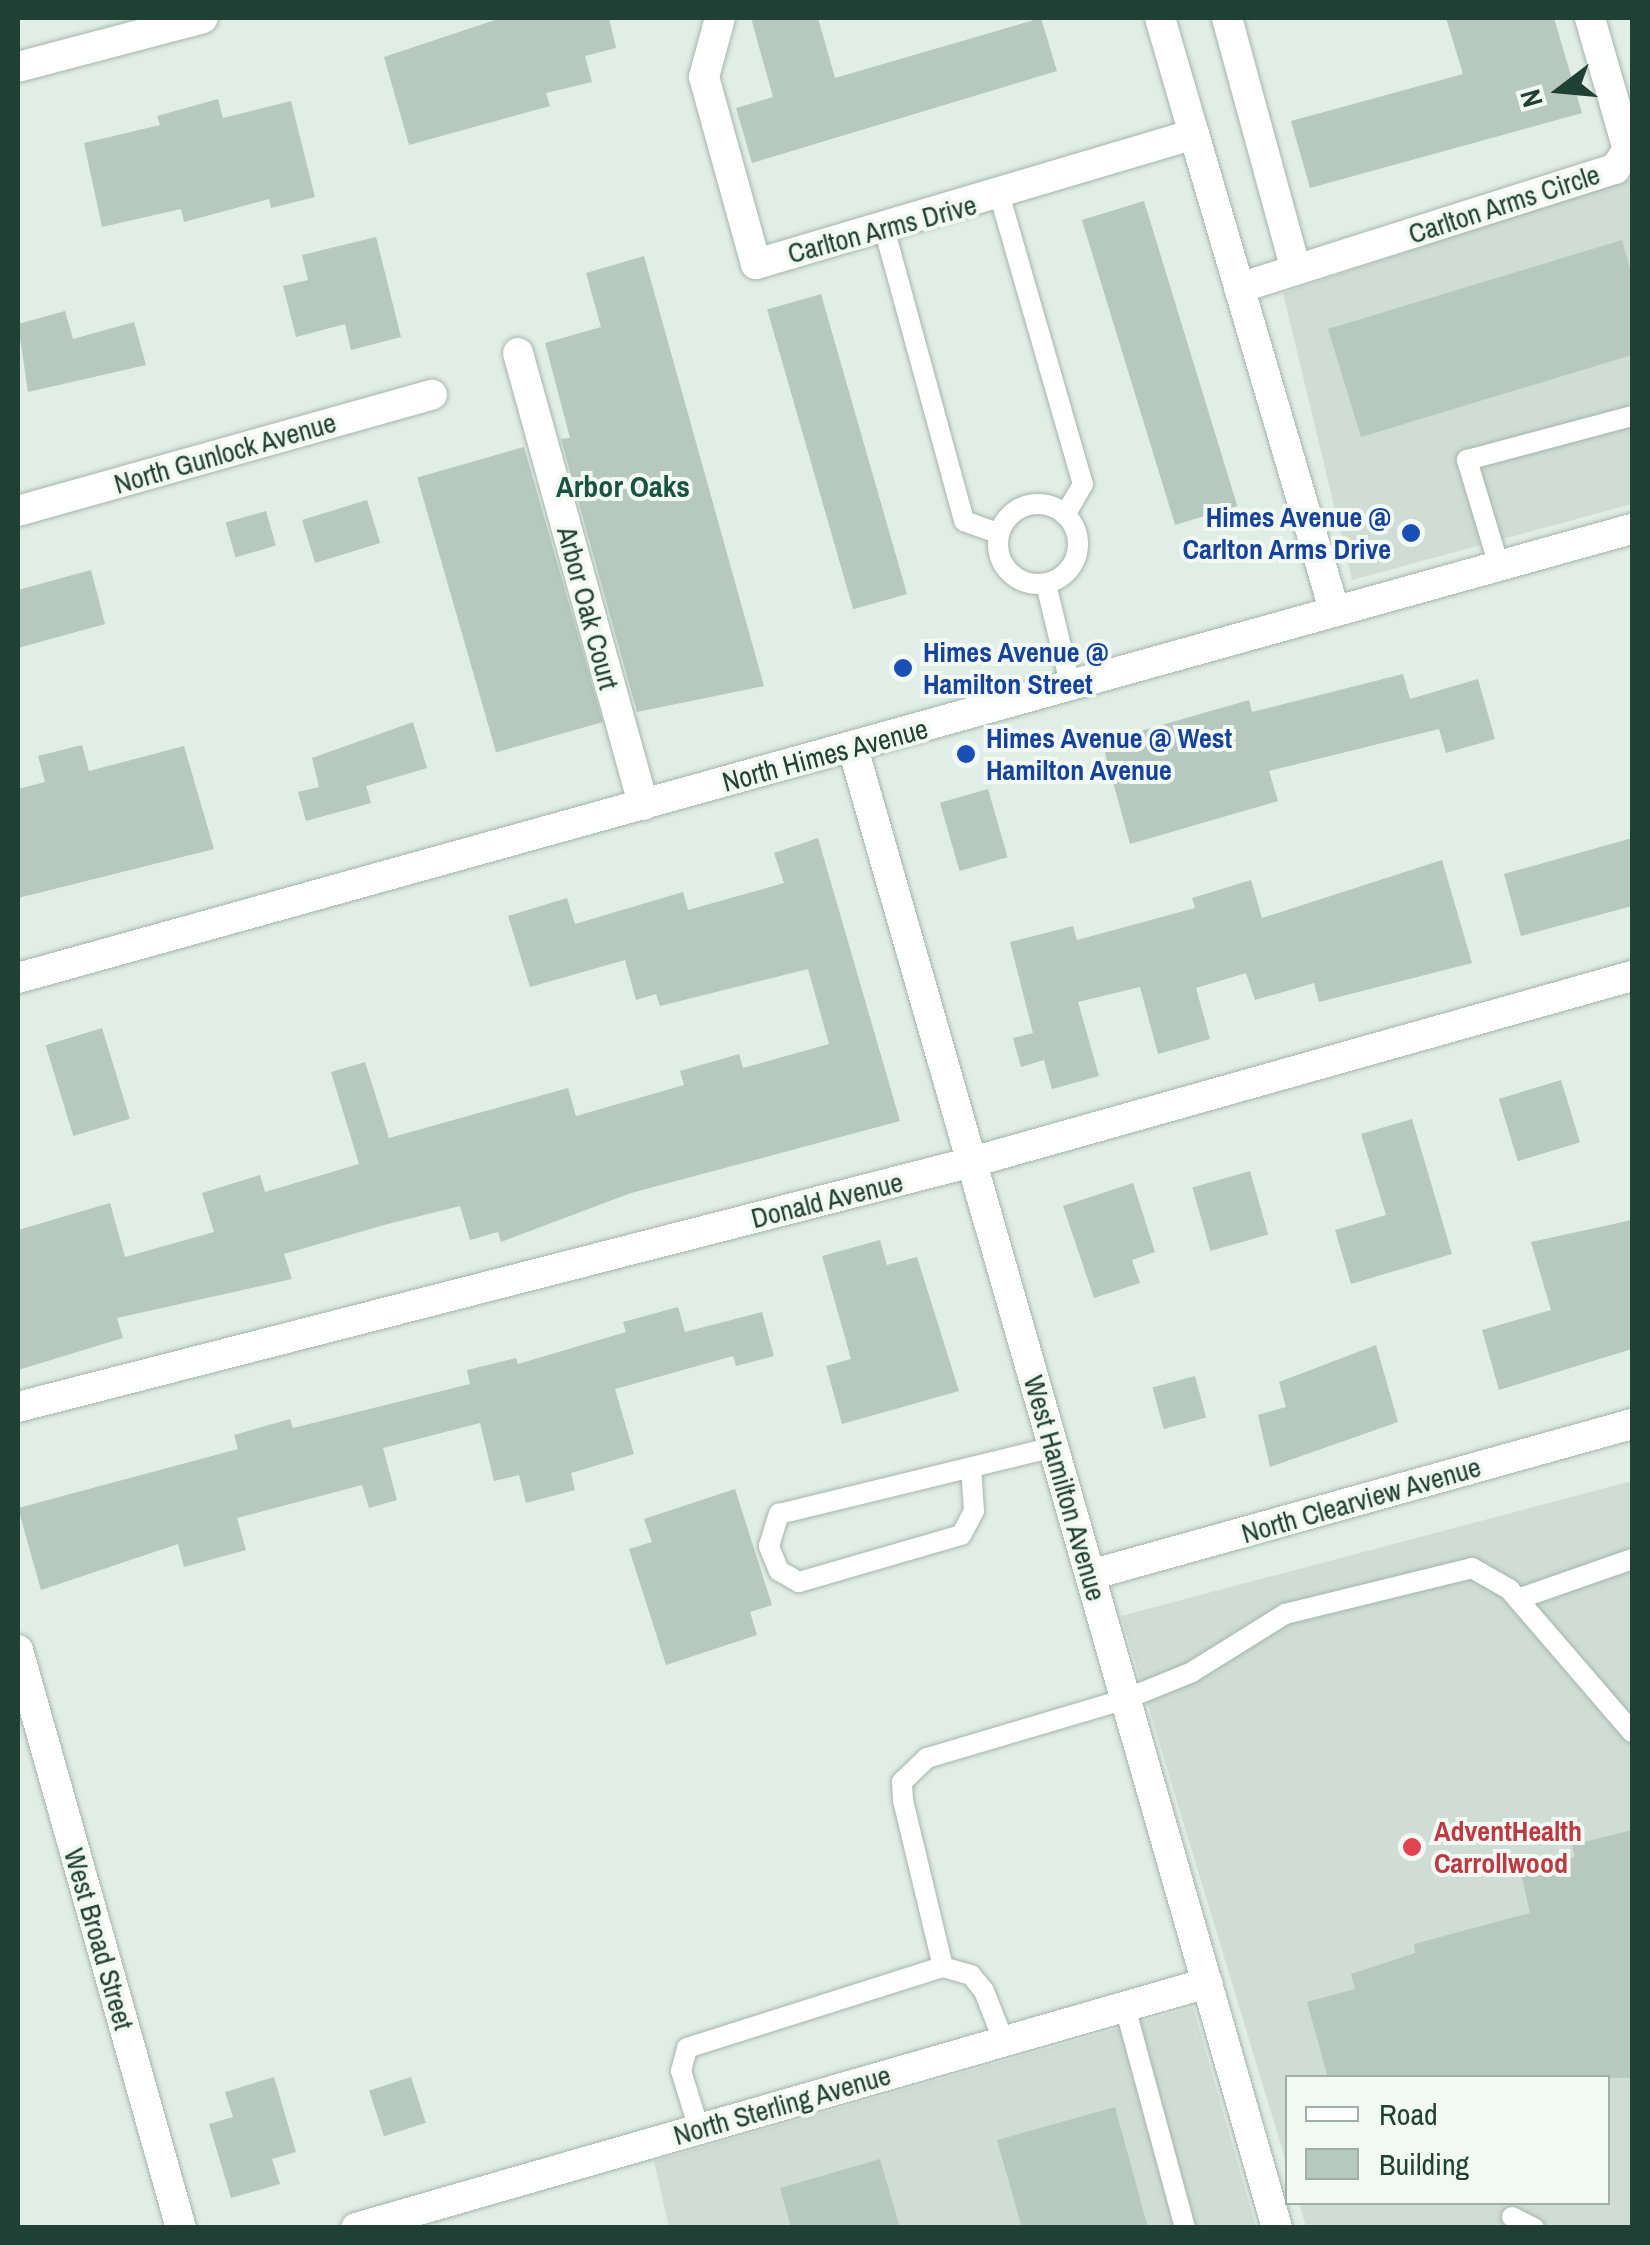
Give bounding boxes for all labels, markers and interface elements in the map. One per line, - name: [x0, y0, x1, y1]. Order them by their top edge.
- north arrow: [1510, 40, 1610, 140]
- text: N: [1511, 85, 1552, 111]
- street label: Carlton Arms Circle: [1404, 157, 1604, 251]
- street label: Carlton Arms Drive: [783, 188, 981, 270]
- street label: North Gunlock Avenue: [110, 405, 340, 501]
- district label: Arbor Oaks: [556, 468, 690, 504]
- place label: Himes Avenue @ Carlton Arms Drive: [1182, 500, 1391, 566]
- marker: Himes Avenue @ Carlton Arms Drive: [1400, 522, 1422, 544]
- street label: Arbor Oak Court: [550, 523, 626, 693]
- place label: Himes Avenue @ Hamilton Street: [923, 635, 1109, 701]
- marker: Himes Avenue @ Hamilton Street: [892, 657, 914, 679]
- street label: North Himes Avenue: [718, 711, 932, 799]
- place label: Himes Avenue @ West Hamilton Avenue: [986, 721, 1233, 787]
- marker: Himes Avenue @ West Hamilton Avenue: [955, 743, 977, 765]
- street label: Donald Avenue: [747, 1165, 907, 1235]
- street label: West Hamilton Avenue: [1017, 1371, 1113, 1605]
- street label: North Clearview Avenue: [1237, 1450, 1485, 1550]
- place label: AdventHealth Carrollwood: [1434, 1814, 1582, 1880]
- marker: AdventHealth Carrollwood: [1399, 1834, 1425, 1860]
- street label: West Broad Street: [57, 1844, 141, 2034]
- street label: North Sterling Avenue: [669, 2058, 895, 2152]
- legend: [1285, 2075, 1610, 2205]
- text: Road: [1379, 2094, 1438, 2134]
- text: Building: [1379, 2144, 1469, 2184]

